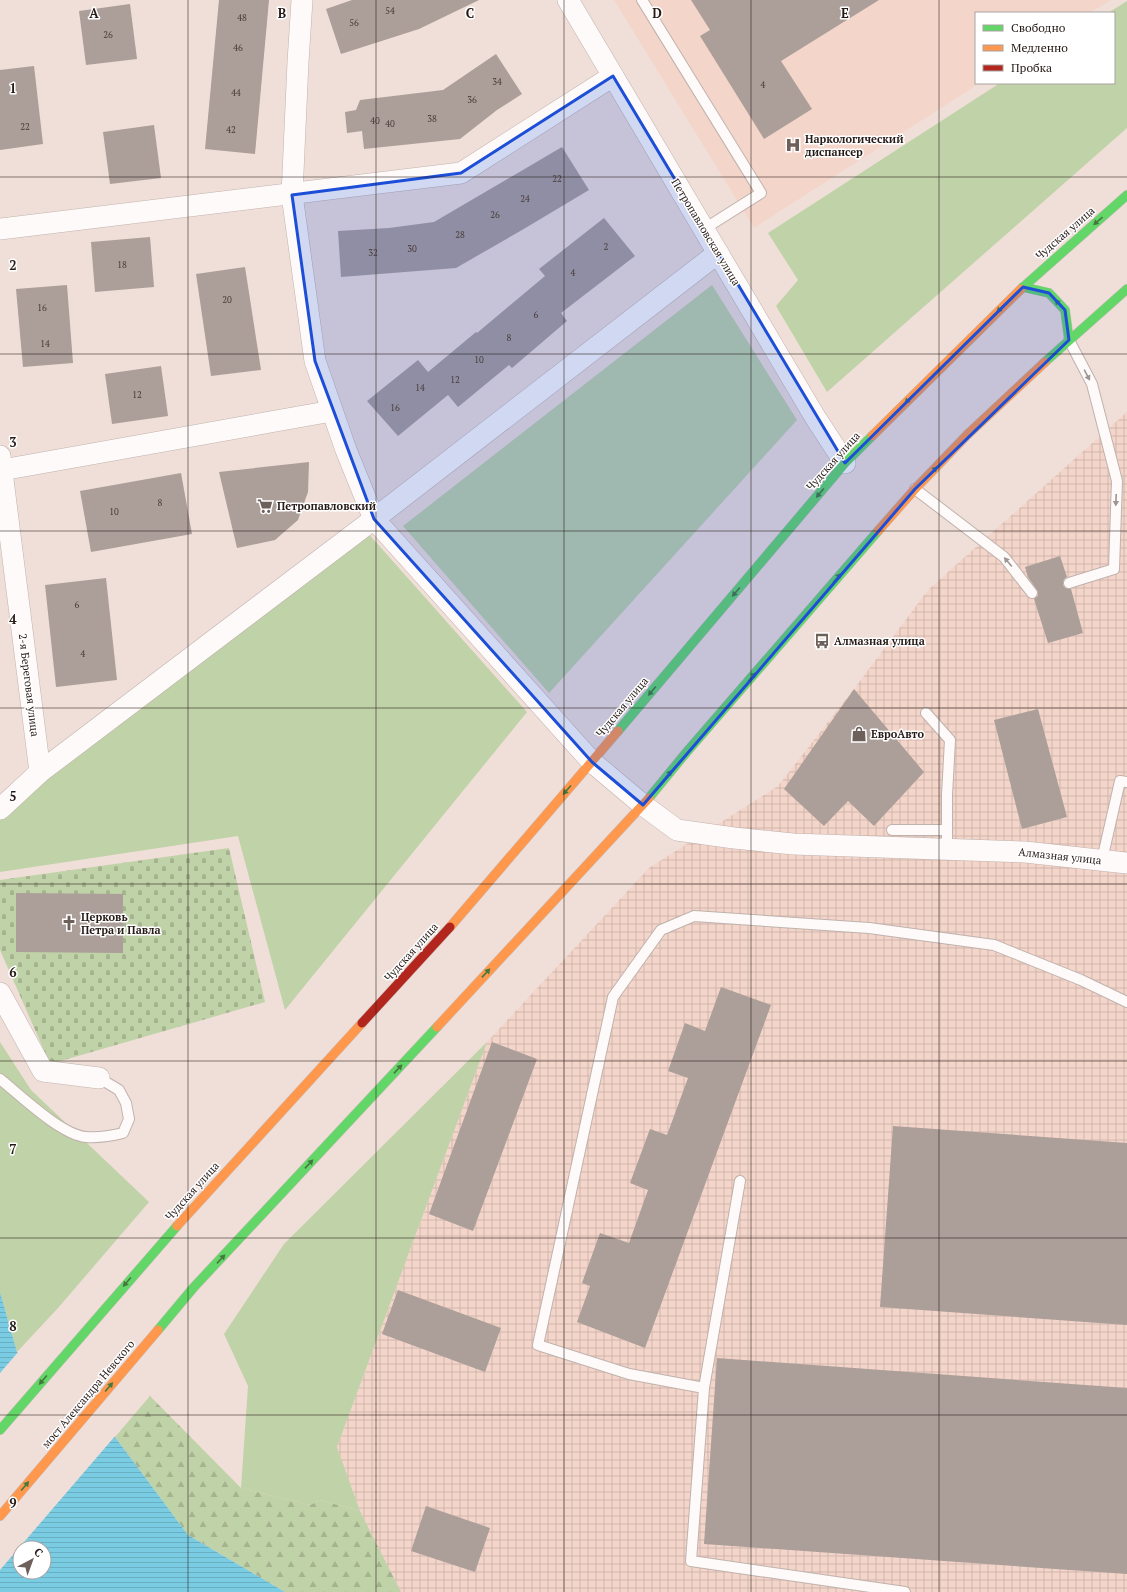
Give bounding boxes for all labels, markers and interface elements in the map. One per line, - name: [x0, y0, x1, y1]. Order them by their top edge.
- text: A: [89, 4, 99, 22]
- text: B: [278, 4, 286, 22]
- text: C: [466, 4, 474, 22]
- text: D: [652, 4, 662, 22]
- text: E: [841, 4, 849, 22]
- house number: 54: [385, 5, 395, 17]
- house number: 48: [237, 12, 247, 24]
- legend: [975, 12, 1115, 84]
- house number: 56: [349, 17, 359, 29]
- text: Свободно: [1011, 20, 1066, 35]
- house number: 26: [103, 29, 113, 41]
- text: Медленно: [1011, 40, 1068, 55]
- house number: 46: [233, 42, 243, 54]
- text: Пробка: [1011, 60, 1052, 75]
- house number: 34: [492, 76, 502, 88]
- text: 1: [9, 79, 17, 97]
- house number: 4: [761, 79, 766, 91]
- house number: 44: [231, 87, 241, 99]
- house number: 36: [467, 94, 477, 106]
- house number: 38: [427, 113, 437, 125]
- house number: 40: [370, 115, 380, 127]
- house number: 40: [385, 118, 395, 130]
- house number: 22: [20, 121, 30, 133]
- house number: 42: [226, 124, 236, 136]
- place label: Наркологический диспансер: [805, 132, 904, 159]
- hospital icon: Наркологический диспансер: [784, 136, 802, 154]
- house number: 22: [552, 173, 562, 185]
- street label: Петропавловская улица: [668, 176, 744, 289]
- house number: 24: [520, 193, 530, 205]
- street label: Чудская улица: [1032, 203, 1098, 263]
- house number: 26: [490, 209, 500, 221]
- one-way arrow: [1093, 216, 1103, 225]
- house number: 28: [455, 229, 465, 241]
- house number: 2: [604, 241, 609, 253]
- house number: 30: [407, 243, 417, 255]
- house number: 32: [368, 247, 378, 259]
- text: 2: [9, 256, 17, 274]
- house number: 18: [117, 259, 127, 271]
- house number: 4: [571, 267, 576, 279]
- house number: 20: [222, 294, 232, 306]
- one-way arrow: [1055, 299, 1064, 309]
- house number: 16: [37, 302, 47, 314]
- one-way arrow: [996, 303, 1006, 313]
- house number: 6: [534, 309, 539, 321]
- house number: 8: [507, 332, 512, 344]
- house number: 14: [40, 338, 50, 350]
- house number: 10: [474, 354, 484, 366]
- one-way arrow: [1084, 369, 1091, 380]
- house number: 12: [450, 374, 460, 386]
- house number: 14: [415, 382, 425, 394]
- house number: 12: [132, 389, 142, 401]
- one-way arrow: [904, 394, 914, 404]
- house number: 16: [390, 402, 400, 414]
- street label: Чудская улица: [803, 428, 863, 493]
- text: 3: [9, 433, 17, 451]
- one-way arrow: [928, 466, 938, 476]
- one-way arrow: [815, 488, 825, 498]
- one-way arrow: [1113, 494, 1120, 506]
- house number: 8: [158, 497, 163, 509]
- supermarket icon: Петропавловский: [256, 497, 274, 515]
- place label: Петропавловский: [277, 499, 377, 513]
- house number: 10: [109, 506, 119, 518]
- one-way arrow: [1003, 557, 1012, 568]
- one-way arrow: [833, 573, 842, 584]
- one-way arrow: [731, 587, 740, 597]
- house number: 6: [75, 599, 80, 611]
- text: 4: [9, 610, 17, 628]
- bus stop icon: Алмазная улица: [813, 632, 831, 650]
- street label: 2-я Береговая улица: [16, 633, 42, 738]
- place label: Алмазная улица: [834, 634, 925, 648]
- house number: 4: [81, 648, 86, 660]
- one-way arrow: [748, 671, 757, 682]
- street label: Чудская улица: [593, 674, 651, 740]
- one-way arrow: [647, 686, 656, 697]
- shop icon: ЕвроАвто: [850, 725, 868, 743]
- place label: ЕвроАвто: [871, 727, 924, 741]
- one-way arrow: [663, 770, 672, 781]
- one-way arrow: [563, 785, 572, 796]
- text: 5: [9, 787, 17, 805]
- street label: Алмазная улица: [1018, 845, 1103, 867]
- place label: Церковь Петра и Павла: [81, 910, 161, 937]
- church icon: Церковь Петра и Павла: [60, 914, 78, 932]
- street label: Чудская улица: [381, 919, 441, 984]
- text: 6: [9, 963, 17, 981]
- one-way arrow: [482, 968, 491, 979]
- one-way arrow: [393, 1064, 403, 1074]
- text: 7: [9, 1140, 17, 1158]
- street label: Чудская улица: [162, 1158, 222, 1223]
- one-way arrow: [304, 1159, 314, 1169]
- one-way arrow: [216, 1254, 225, 1264]
- one-way arrow: [123, 1276, 132, 1287]
- text: 8: [9, 1317, 17, 1335]
- street label: мост Александра Невского: [39, 1337, 137, 1451]
- one-way arrow: [38, 1375, 47, 1386]
- one-way arrow: [105, 1382, 114, 1392]
- one-way arrow: [21, 1481, 30, 1491]
- text: 9: [9, 1494, 17, 1512]
- north arrow: [12, 1540, 52, 1580]
- text: С: [31, 1545, 46, 1560]

